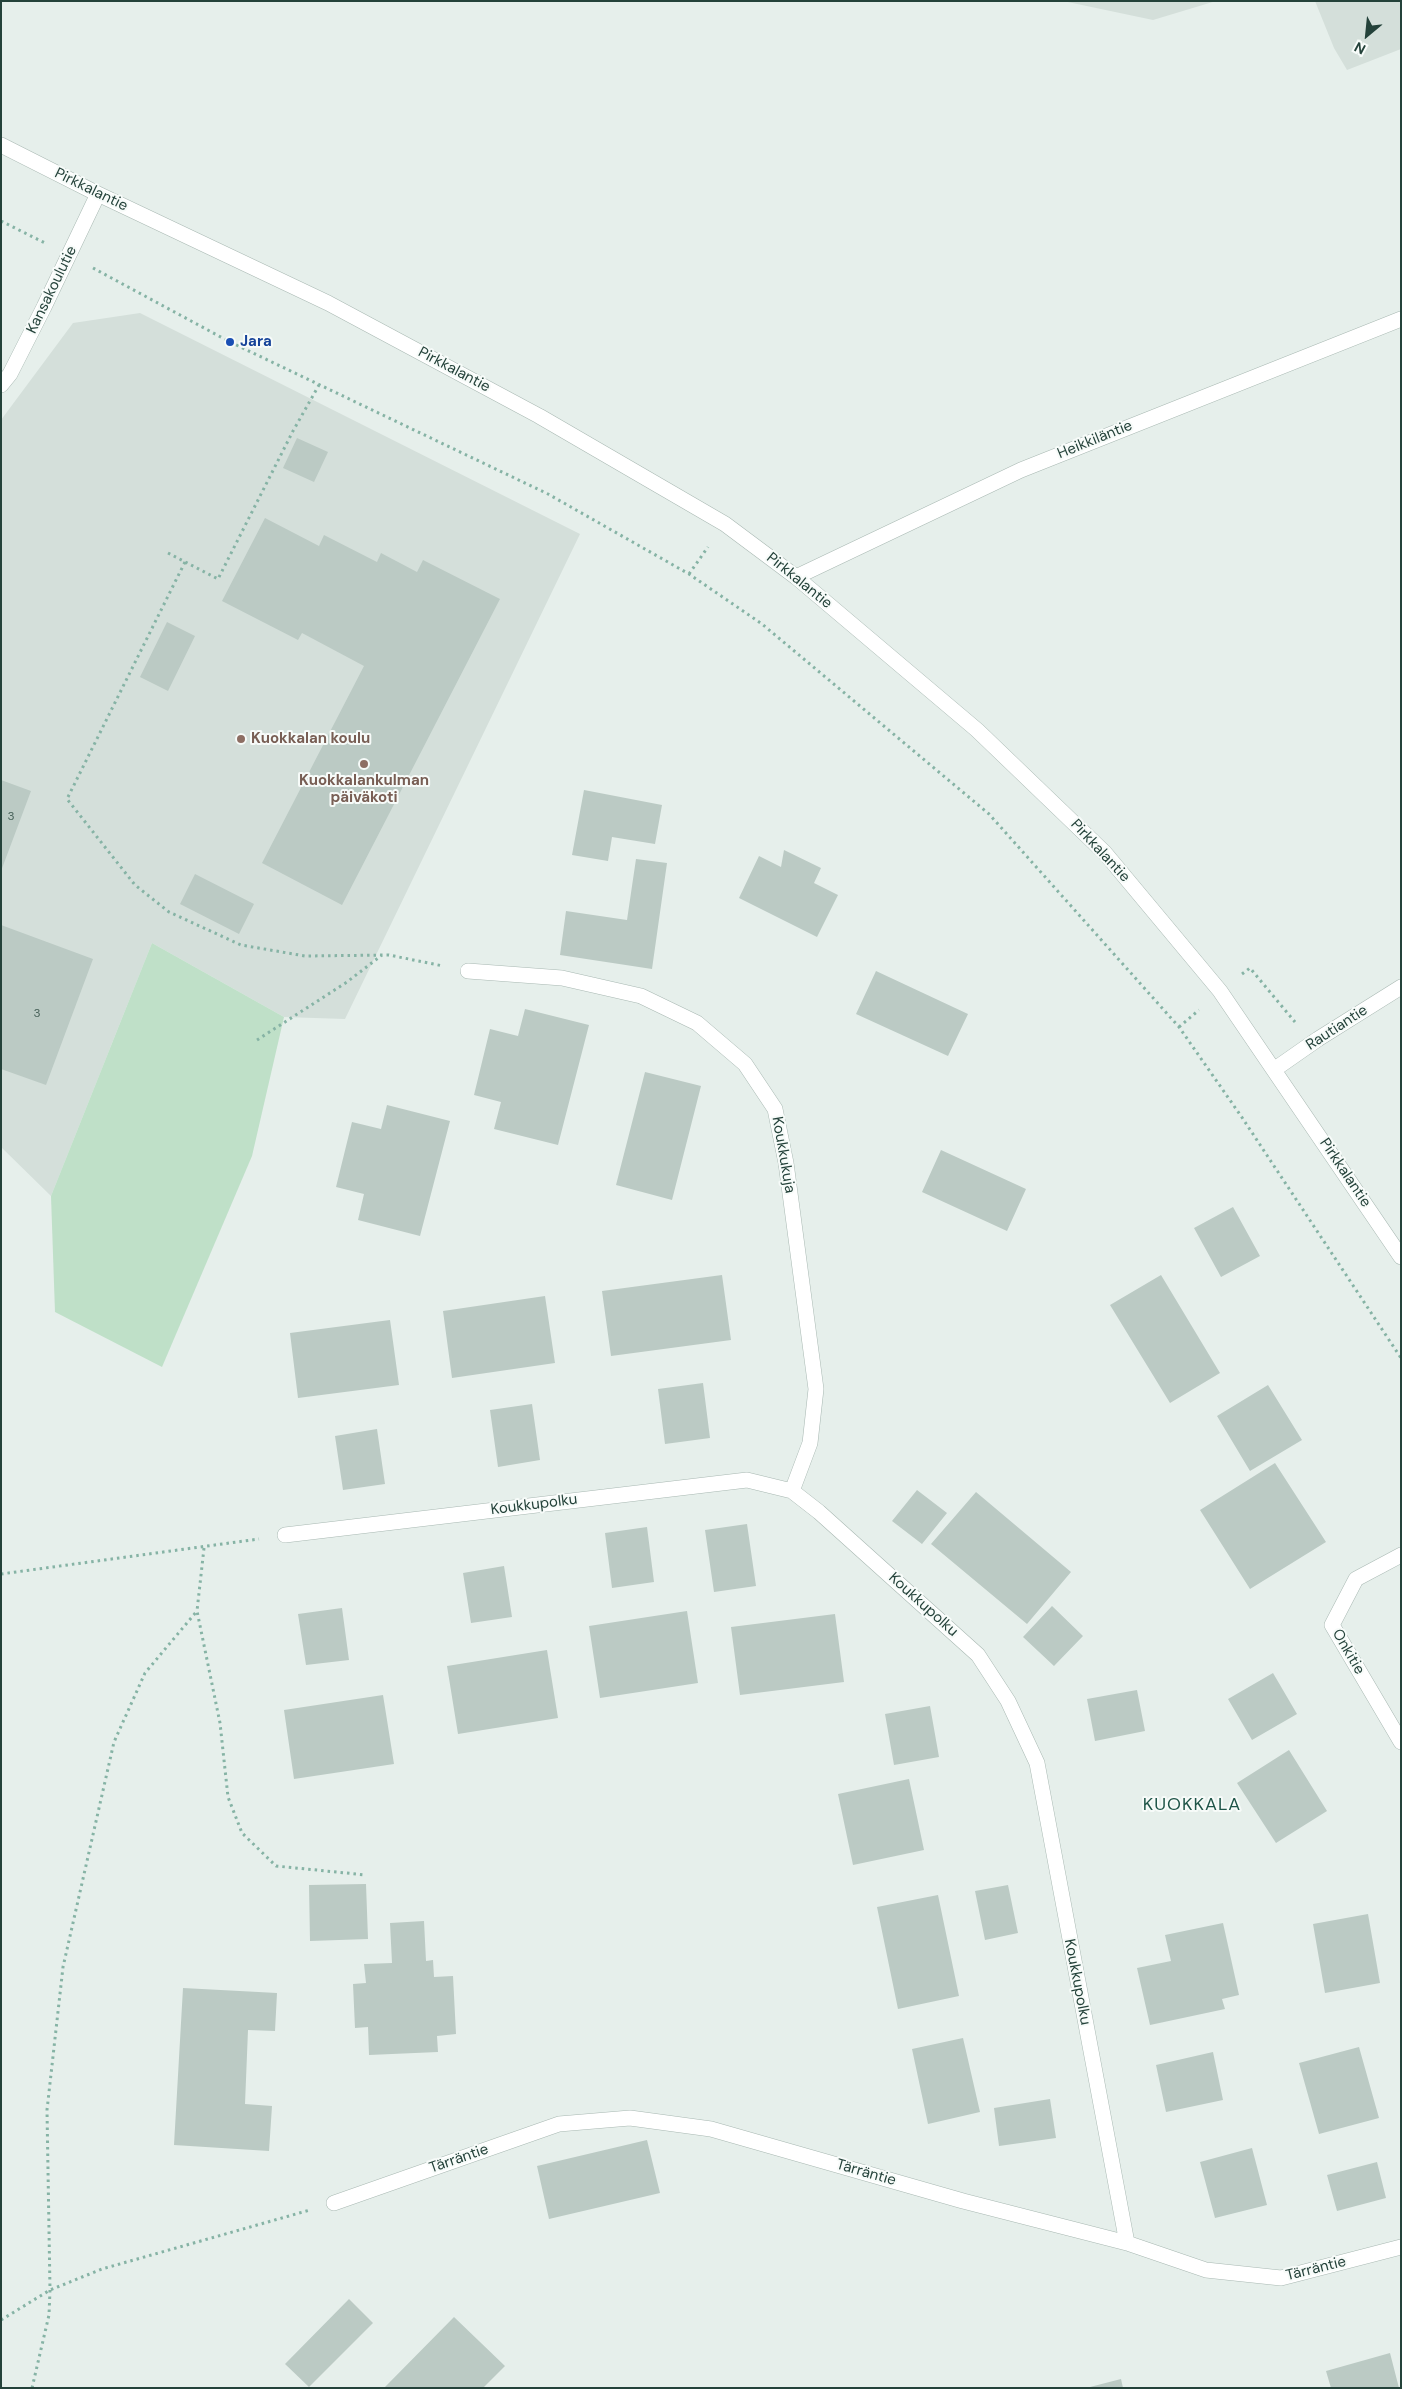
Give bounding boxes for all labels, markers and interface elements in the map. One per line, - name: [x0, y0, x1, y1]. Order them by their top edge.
- north arrow: [1342, 10, 1392, 60]
- text: N: [1351, 38, 1369, 59]
- street label: Pirkkalantie: [51, 165, 131, 215]
- street label: Kansakoulutie: [23, 243, 81, 337]
- place label: Jara: [240, 333, 272, 351]
- marker: Jara: [224, 336, 236, 348]
- street label: Pirkkalantie: [415, 343, 493, 397]
- street label: Heikkiläntie: [1055, 417, 1135, 463]
- street label: Pirkkalantie: [763, 549, 835, 613]
- place label: Kuokkalan koulu: [251, 730, 370, 748]
- marker: Kuokkalan koulu: [235, 733, 247, 745]
- marker: Kuokkalankulman päiväkoti: [358, 758, 370, 770]
- place label: Kuokkalankulman päiväkoti: [299, 772, 429, 807]
- house number: 3: [7, 810, 15, 824]
- street label: Pirkkalantie: [1066, 816, 1134, 886]
- street label: Rautiantie: [1303, 1001, 1371, 1055]
- house number: 3: [33, 1007, 41, 1021]
- street label: Koukkukuja: [767, 1115, 799, 1195]
- street label: Pirkkalantie: [1315, 1135, 1375, 1211]
- street label: Koukkupolku: [490, 1491, 578, 1519]
- street label: Koukkupolku: [885, 1569, 961, 1641]
- street label: Onkitie: [1328, 1626, 1368, 1678]
- district label: KUOKKALA: [1142, 1794, 1242, 1816]
- street label: Koukkupolku: [1060, 1937, 1094, 2027]
- street label: Tärräntie: [427, 2141, 491, 2177]
- street label: Tärräntie: [834, 2156, 898, 2190]
- street label: Tärräntie: [1284, 2253, 1348, 2285]

